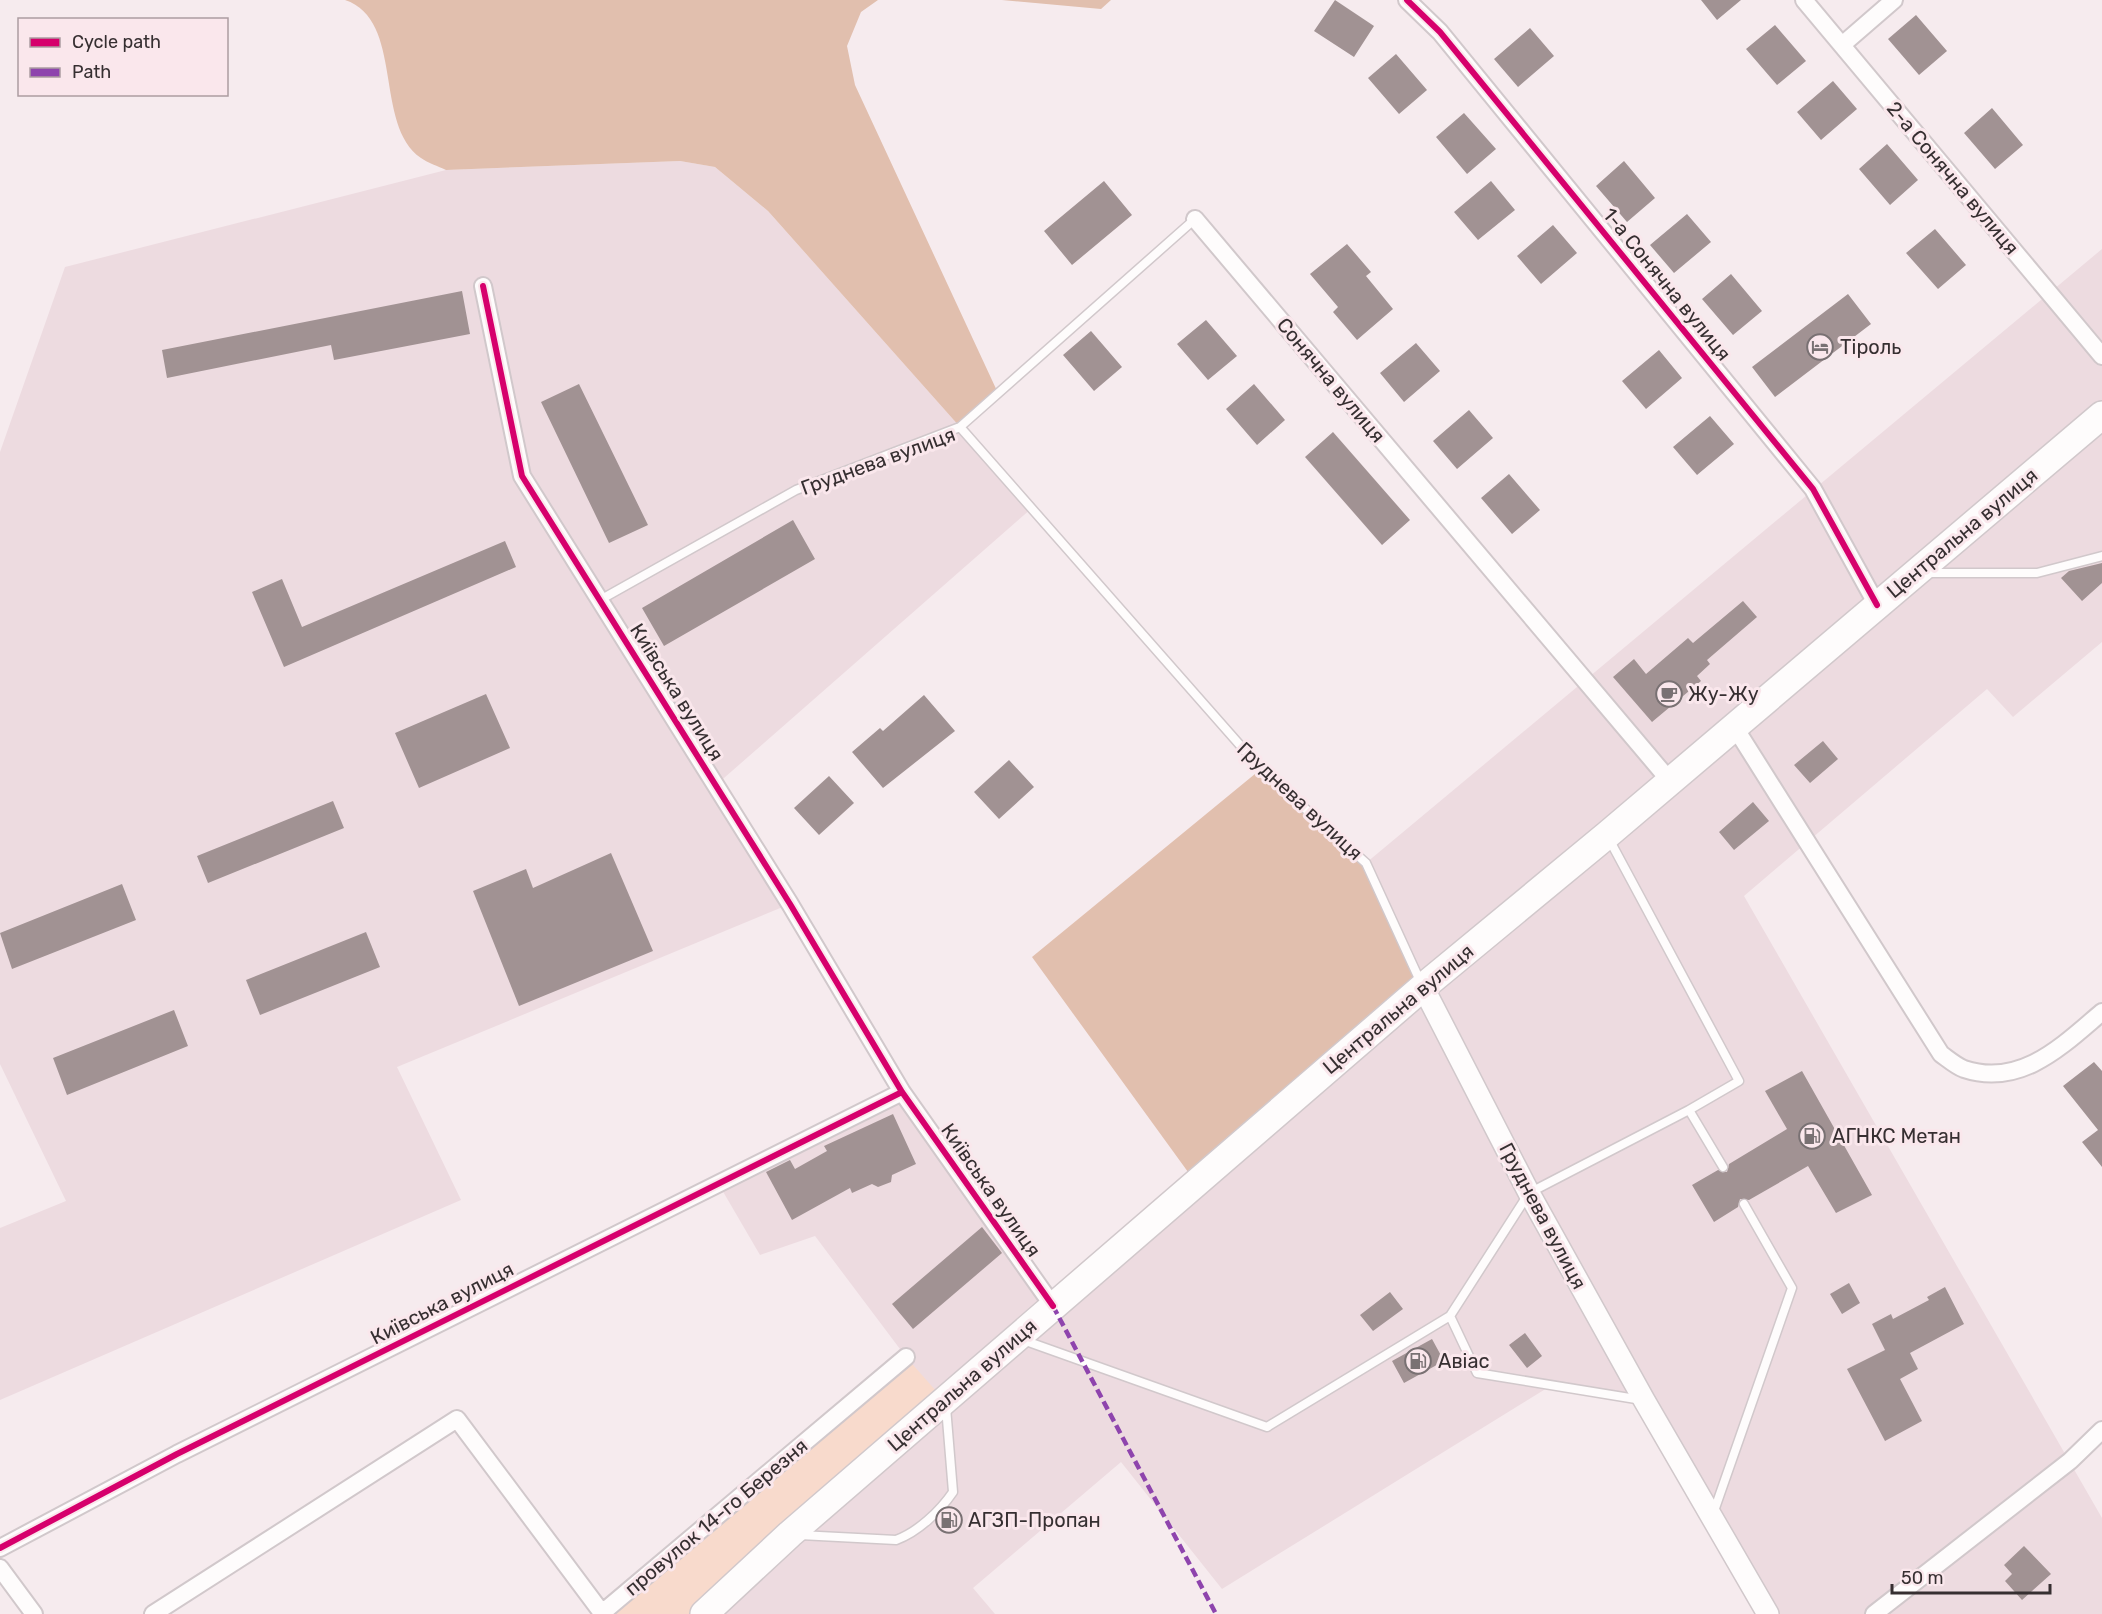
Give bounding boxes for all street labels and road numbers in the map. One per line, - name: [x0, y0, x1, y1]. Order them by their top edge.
- street label: 2-а Сонячна вулиця: [1882, 97, 2024, 259]
- street label: 1-а Сонячна вулиця: [1598, 203, 1736, 365]
- street label: Сонячна вулиця: [1272, 313, 1390, 447]
- street label: Груднева вулиця: [798, 422, 958, 500]
- street label: Центральна вулиця: [1882, 463, 2042, 603]
- street label: Київська вулиця: [625, 619, 729, 765]
- street label: Груднева вулиця: [1232, 737, 1368, 865]
- street label: Центральна вулиця: [1318, 939, 1478, 1079]
- street label: Київська вулиця: [936, 1119, 1046, 1261]
- street label: Груднева вулиця: [1494, 1139, 1592, 1293]
- street label: Київська вулиця: [366, 1257, 518, 1349]
- street label: Центральна вулиця: [883, 1314, 1041, 1456]
- street label: провулок 14-го Березня: [620, 1433, 812, 1601]

